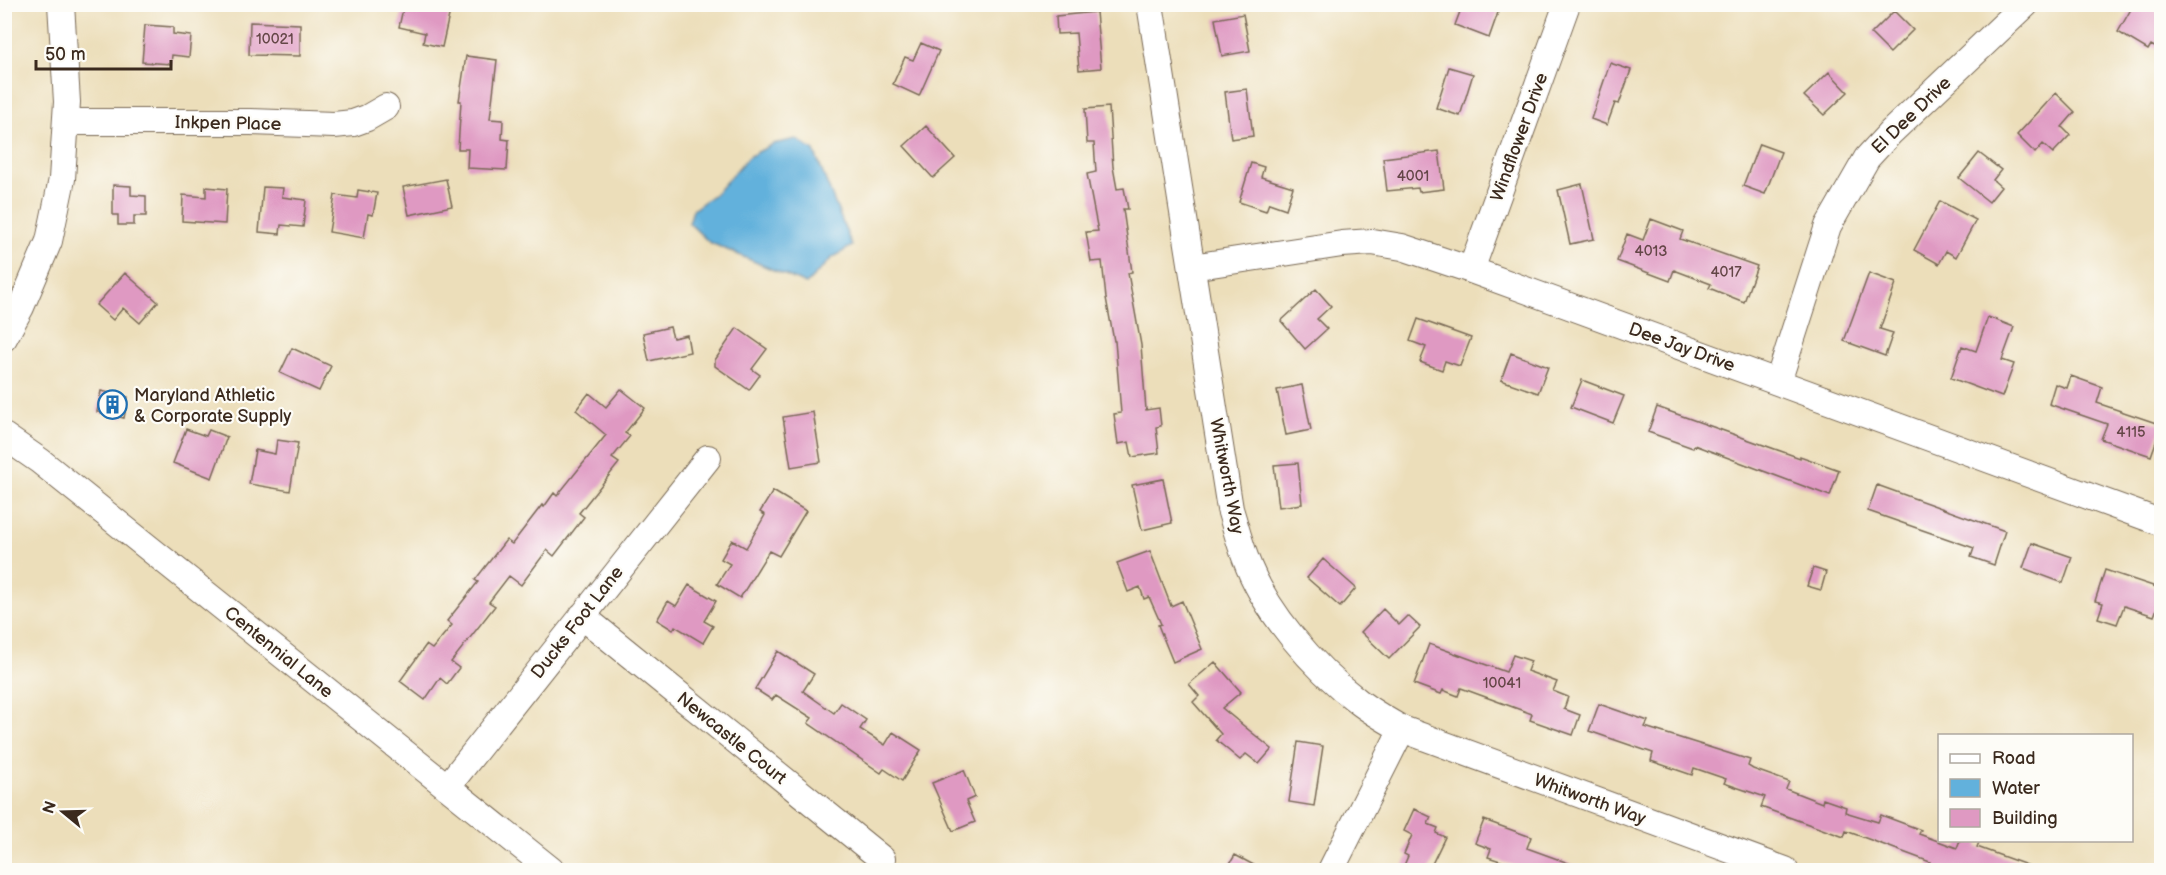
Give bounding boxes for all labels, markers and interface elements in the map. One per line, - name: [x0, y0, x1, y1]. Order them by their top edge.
- house number: 10021: [256, 30, 294, 49]
- scale bar: [36, 33, 171, 71]
- text: 50 m: [45, 44, 86, 65]
- street label: Windflower Drive: [1486, 70, 1553, 204]
- street label: El Dee Drive: [1867, 72, 1956, 158]
- street label: Inkpen Place: [175, 112, 282, 135]
- house number: 4001: [1397, 167, 1429, 186]
- house number: 4013: [1634, 242, 1668, 261]
- house number: 4017: [1710, 263, 1742, 282]
- street label: Dee Jay Drive: [1626, 319, 1738, 377]
- place label: Maryland Athletic & Corporate Supply: [134, 385, 292, 427]
- building icon: Maryland Athletic & Corporate Supply: [97, 389, 129, 421]
- street label: Whitworth Way: [1205, 416, 1248, 537]
- house number: 4115: [2116, 423, 2146, 442]
- street label: Ducks Foot Lane: [527, 562, 628, 683]
- street label: Centennial Lane: [220, 602, 337, 703]
- house number: 10041: [1483, 674, 1521, 693]
- street label: Newcastle Court: [673, 688, 791, 789]
- legend: [1938, 734, 2133, 842]
- text: Road: [1992, 748, 2036, 769]
- street label: Whitworth Way: [1531, 769, 1649, 830]
- text: Water: [1992, 778, 2040, 799]
- north arrow: [33, 782, 93, 842]
- text: N: [39, 799, 61, 816]
- text: Building: [1992, 808, 2058, 829]

